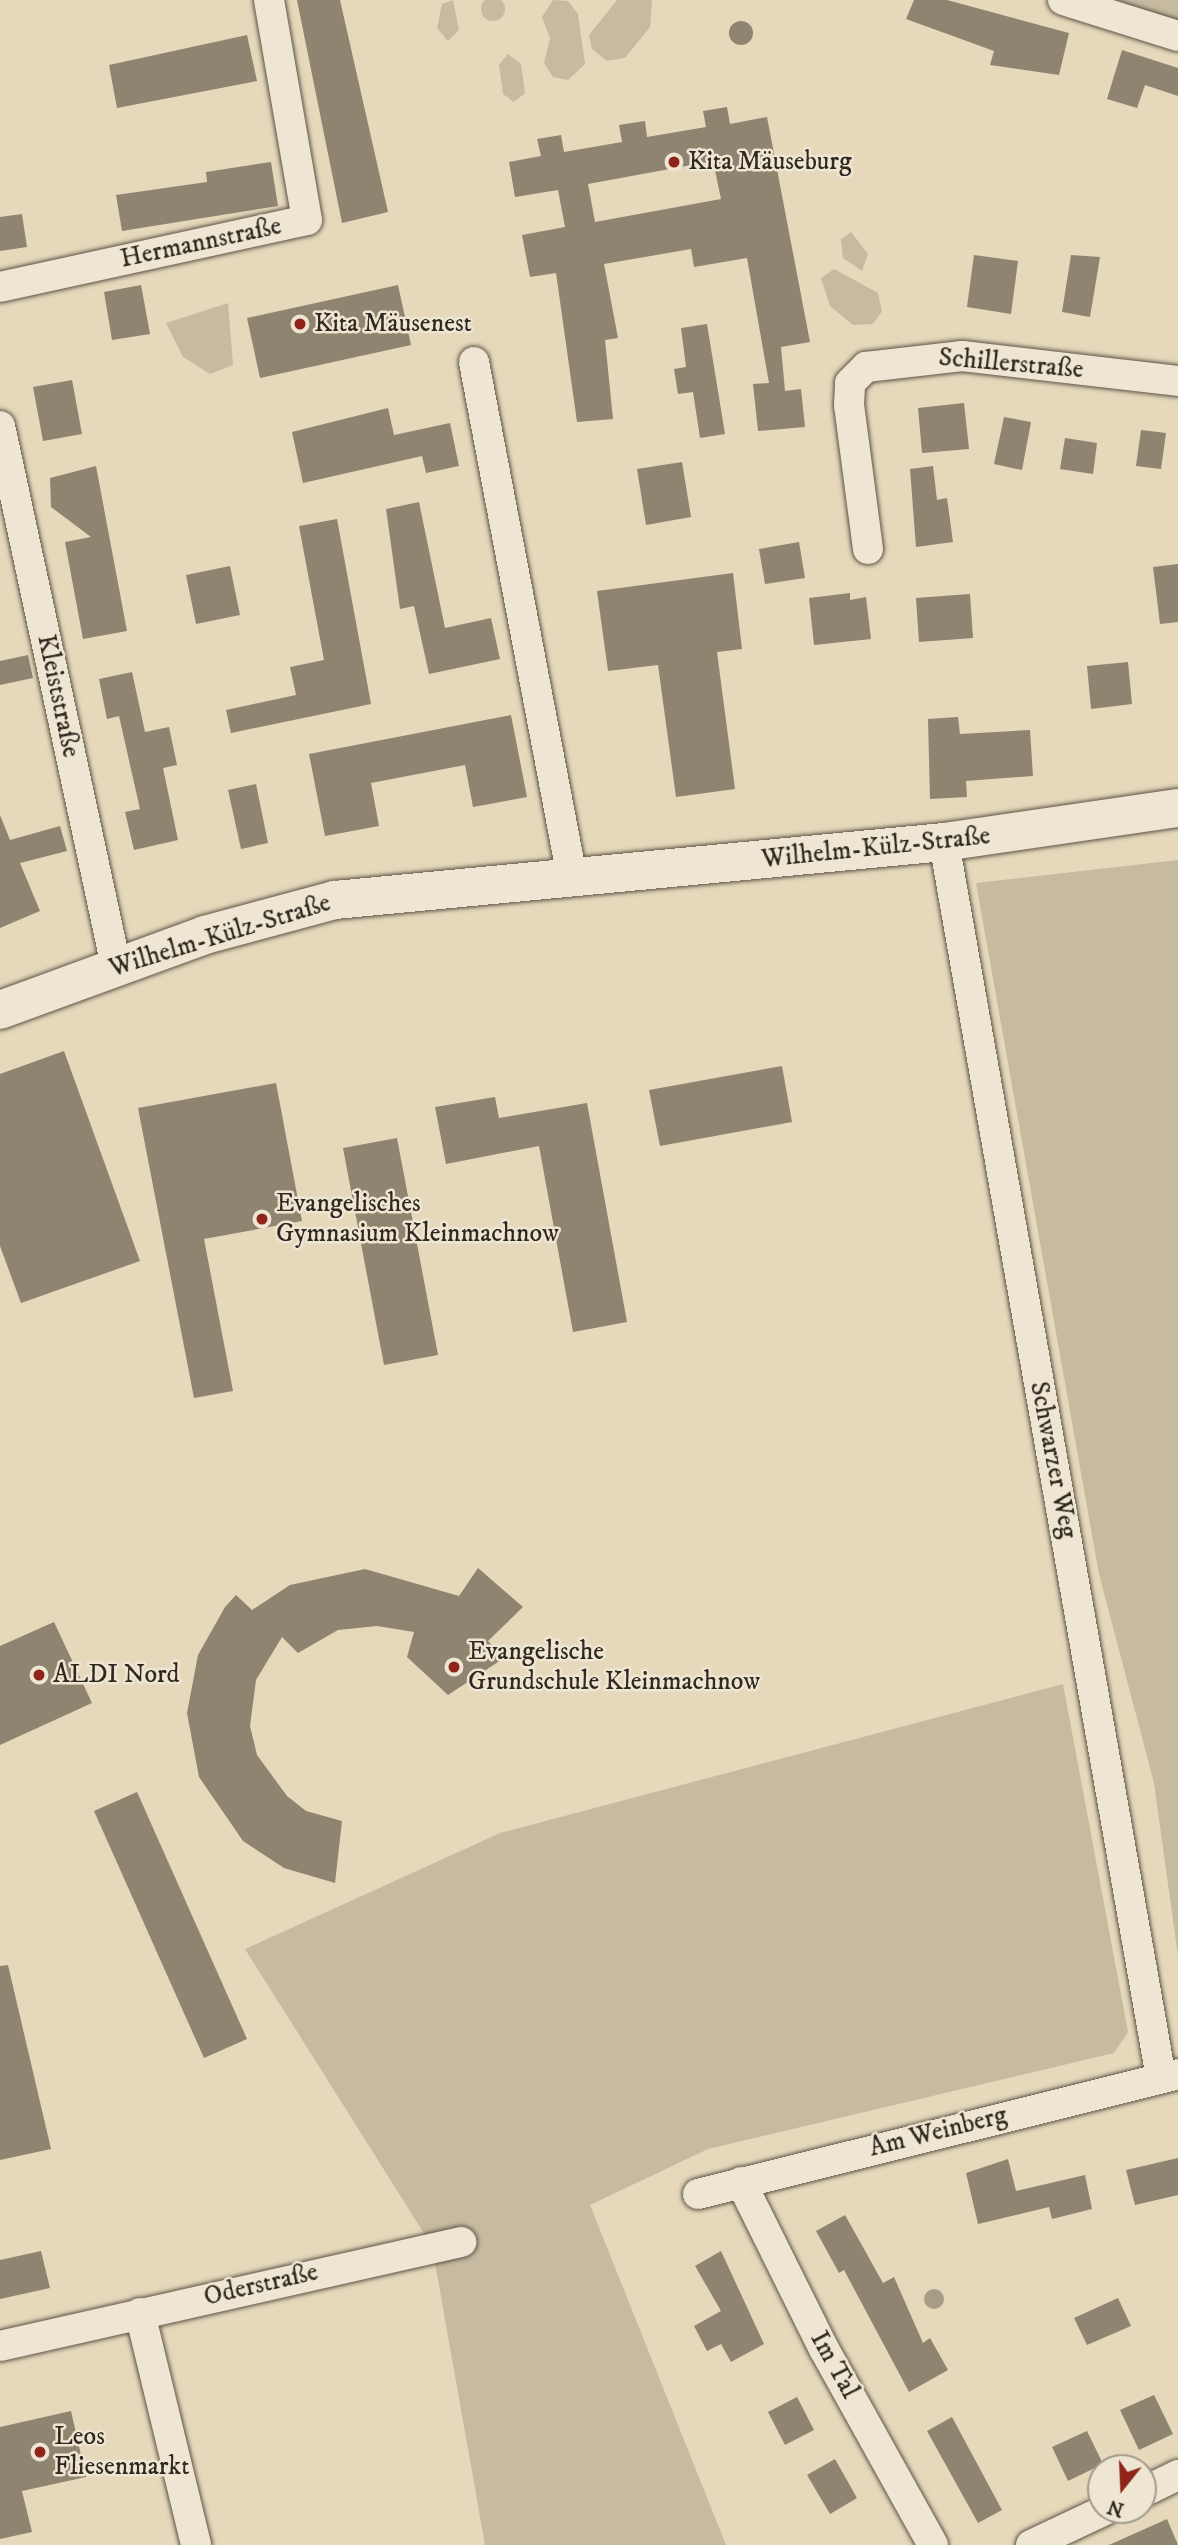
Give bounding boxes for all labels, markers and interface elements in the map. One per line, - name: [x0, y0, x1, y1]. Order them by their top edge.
- place label: Kita Mäuseburg: [688, 146, 852, 178]
- marker: Kita Mäuseburg: [666, 154, 682, 170]
- street label: Hermannstraße: [118, 211, 284, 275]
- place label: Kita Mäusenest: [314, 308, 472, 340]
- marker: Kita Mäusenest: [292, 316, 308, 332]
- street label: Schillerstraße: [937, 342, 1085, 386]
- street label: Kleiststraße: [30, 632, 86, 760]
- street label: Wilhelm-Külz-Straße: [760, 820, 992, 876]
- street label: Wilhelm-Külz-Straße: [106, 887, 334, 985]
- place label: Evangelisches Gymnasium Kleinmachnow: [276, 1188, 559, 1250]
- marker: Evangelisches Gymnasium Kleinmachnow: [254, 1211, 270, 1227]
- street label: Schwarzer Weg: [1023, 1379, 1083, 1541]
- place label: Evangelische Grundschule Kleinmachnow: [468, 1636, 760, 1698]
- place label: ALDI Nord: [53, 1659, 180, 1691]
- marker: Evangelische Grundschule Kleinmachnow: [446, 1659, 462, 1675]
- marker: ALDI Nord: [31, 1667, 47, 1683]
- street label: Am Weinberg: [866, 2100, 1010, 2164]
- street label: Oderstraße: [201, 2257, 321, 2313]
- street label: Im Tal: [803, 2326, 865, 2404]
- place label: Leos Fliesenmarkt: [54, 2421, 189, 2482]
- marker: Leos Fliesenmarkt: [32, 2444, 48, 2460]
- north arrow: [1087, 2454, 1157, 2524]
- text: N: [1105, 2494, 1127, 2521]

